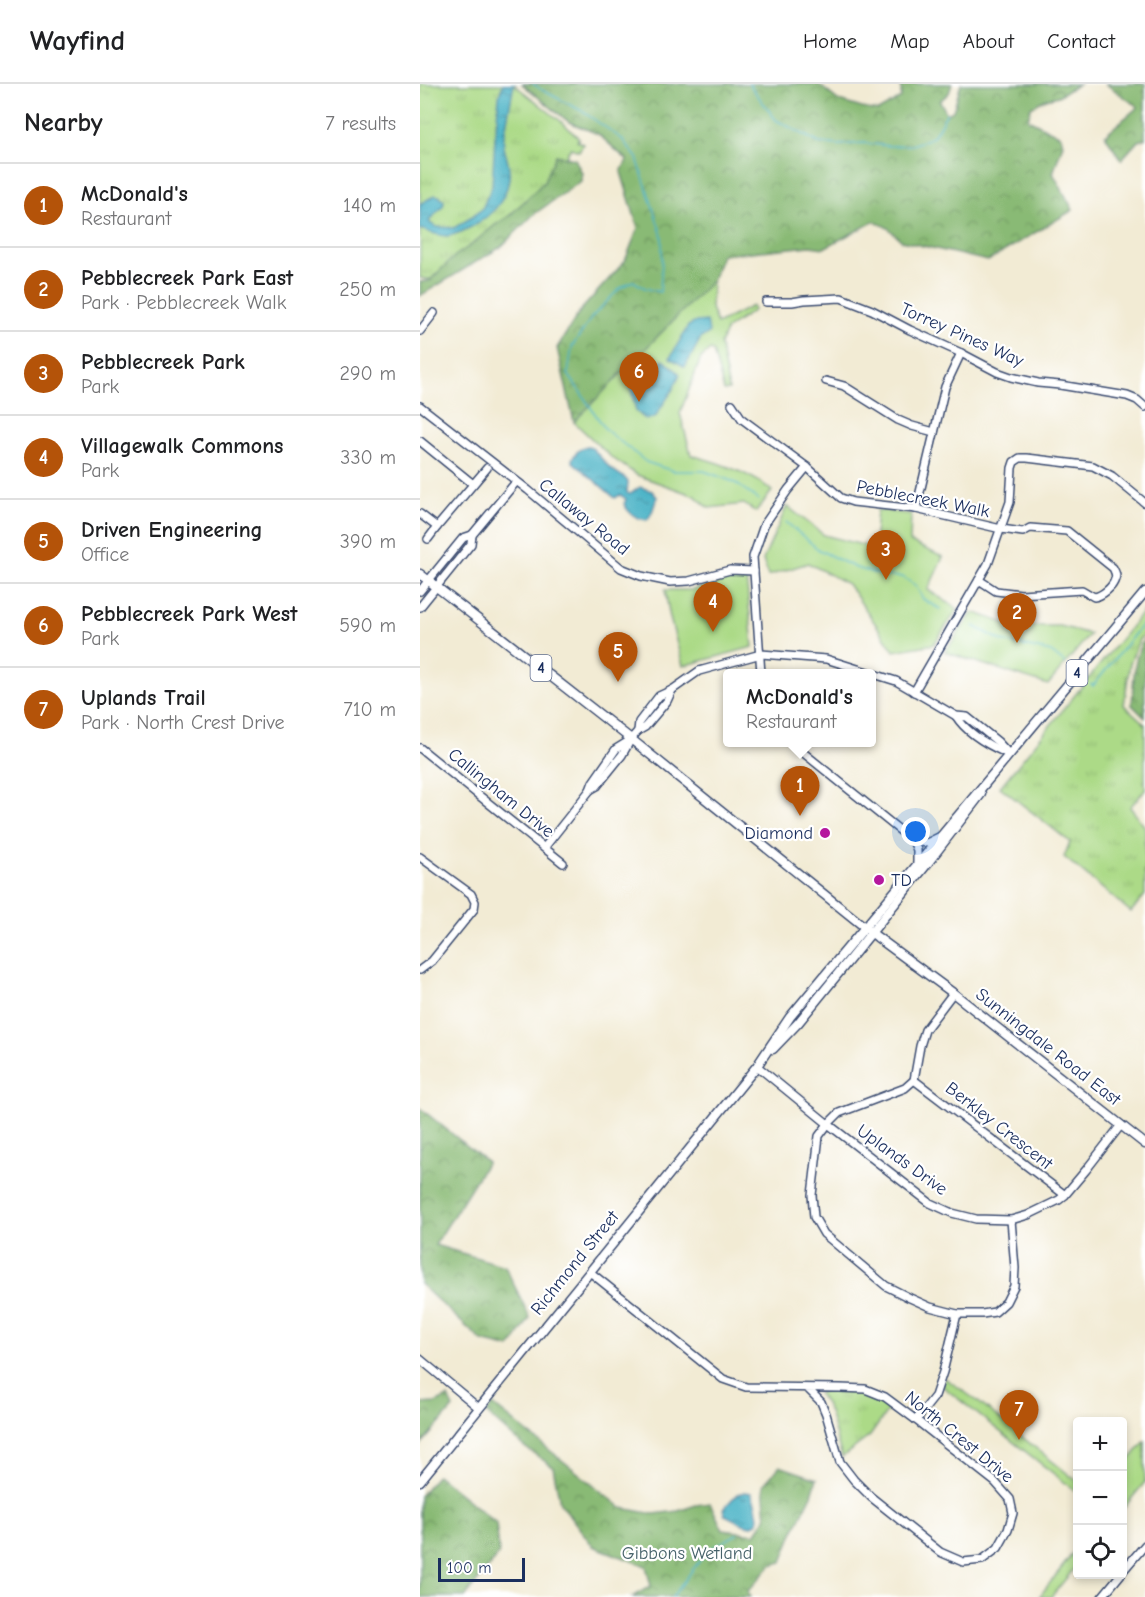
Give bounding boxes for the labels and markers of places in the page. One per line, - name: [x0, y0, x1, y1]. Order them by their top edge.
- pin: 6: [620, 352, 658, 402]
- pin: 3: [866, 530, 906, 580]
- pin: 4: [694, 582, 732, 632]
- pin: 2: [998, 594, 1036, 643]
- pin: 5: [598, 632, 638, 682]
- pin: 1: [780, 766, 820, 816]
- place label: Diamond: [744, 823, 813, 844]
- marker: Diamond: [818, 826, 832, 840]
- place label: TD: [891, 870, 912, 891]
- marker: TD: [872, 873, 886, 887]
- pin: 7: [1000, 1390, 1038, 1440]

